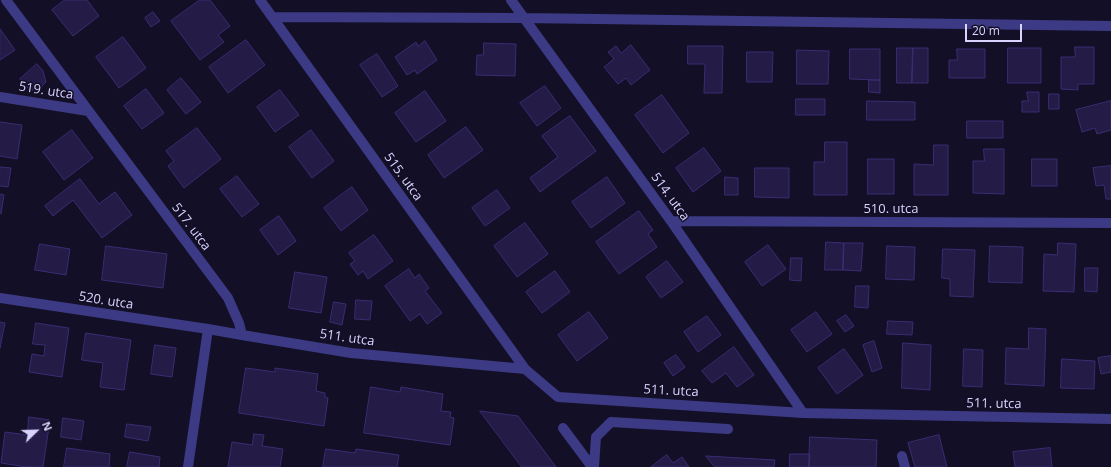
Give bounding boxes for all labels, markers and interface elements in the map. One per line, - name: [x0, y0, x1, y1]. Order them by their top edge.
- scale bar: [967, 16, 1024, 42]
- text: 20 m: [972, 22, 1000, 39]
- street label: 519. utca: [18, 79, 74, 103]
- street label: 515. utca: [380, 150, 426, 204]
- street label: 514. utca: [647, 170, 693, 224]
- street label: 517. utca: [168, 200, 214, 254]
- street label: 510. utca: [863, 201, 919, 217]
- street label: 520. utca: [78, 289, 134, 313]
- street label: 511. utca: [319, 326, 375, 350]
- street label: 511. utca: [643, 382, 699, 400]
- street label: 511. utca: [966, 396, 1022, 412]
- north arrow: [16, 411, 56, 451]
- text: N: [39, 419, 56, 433]

